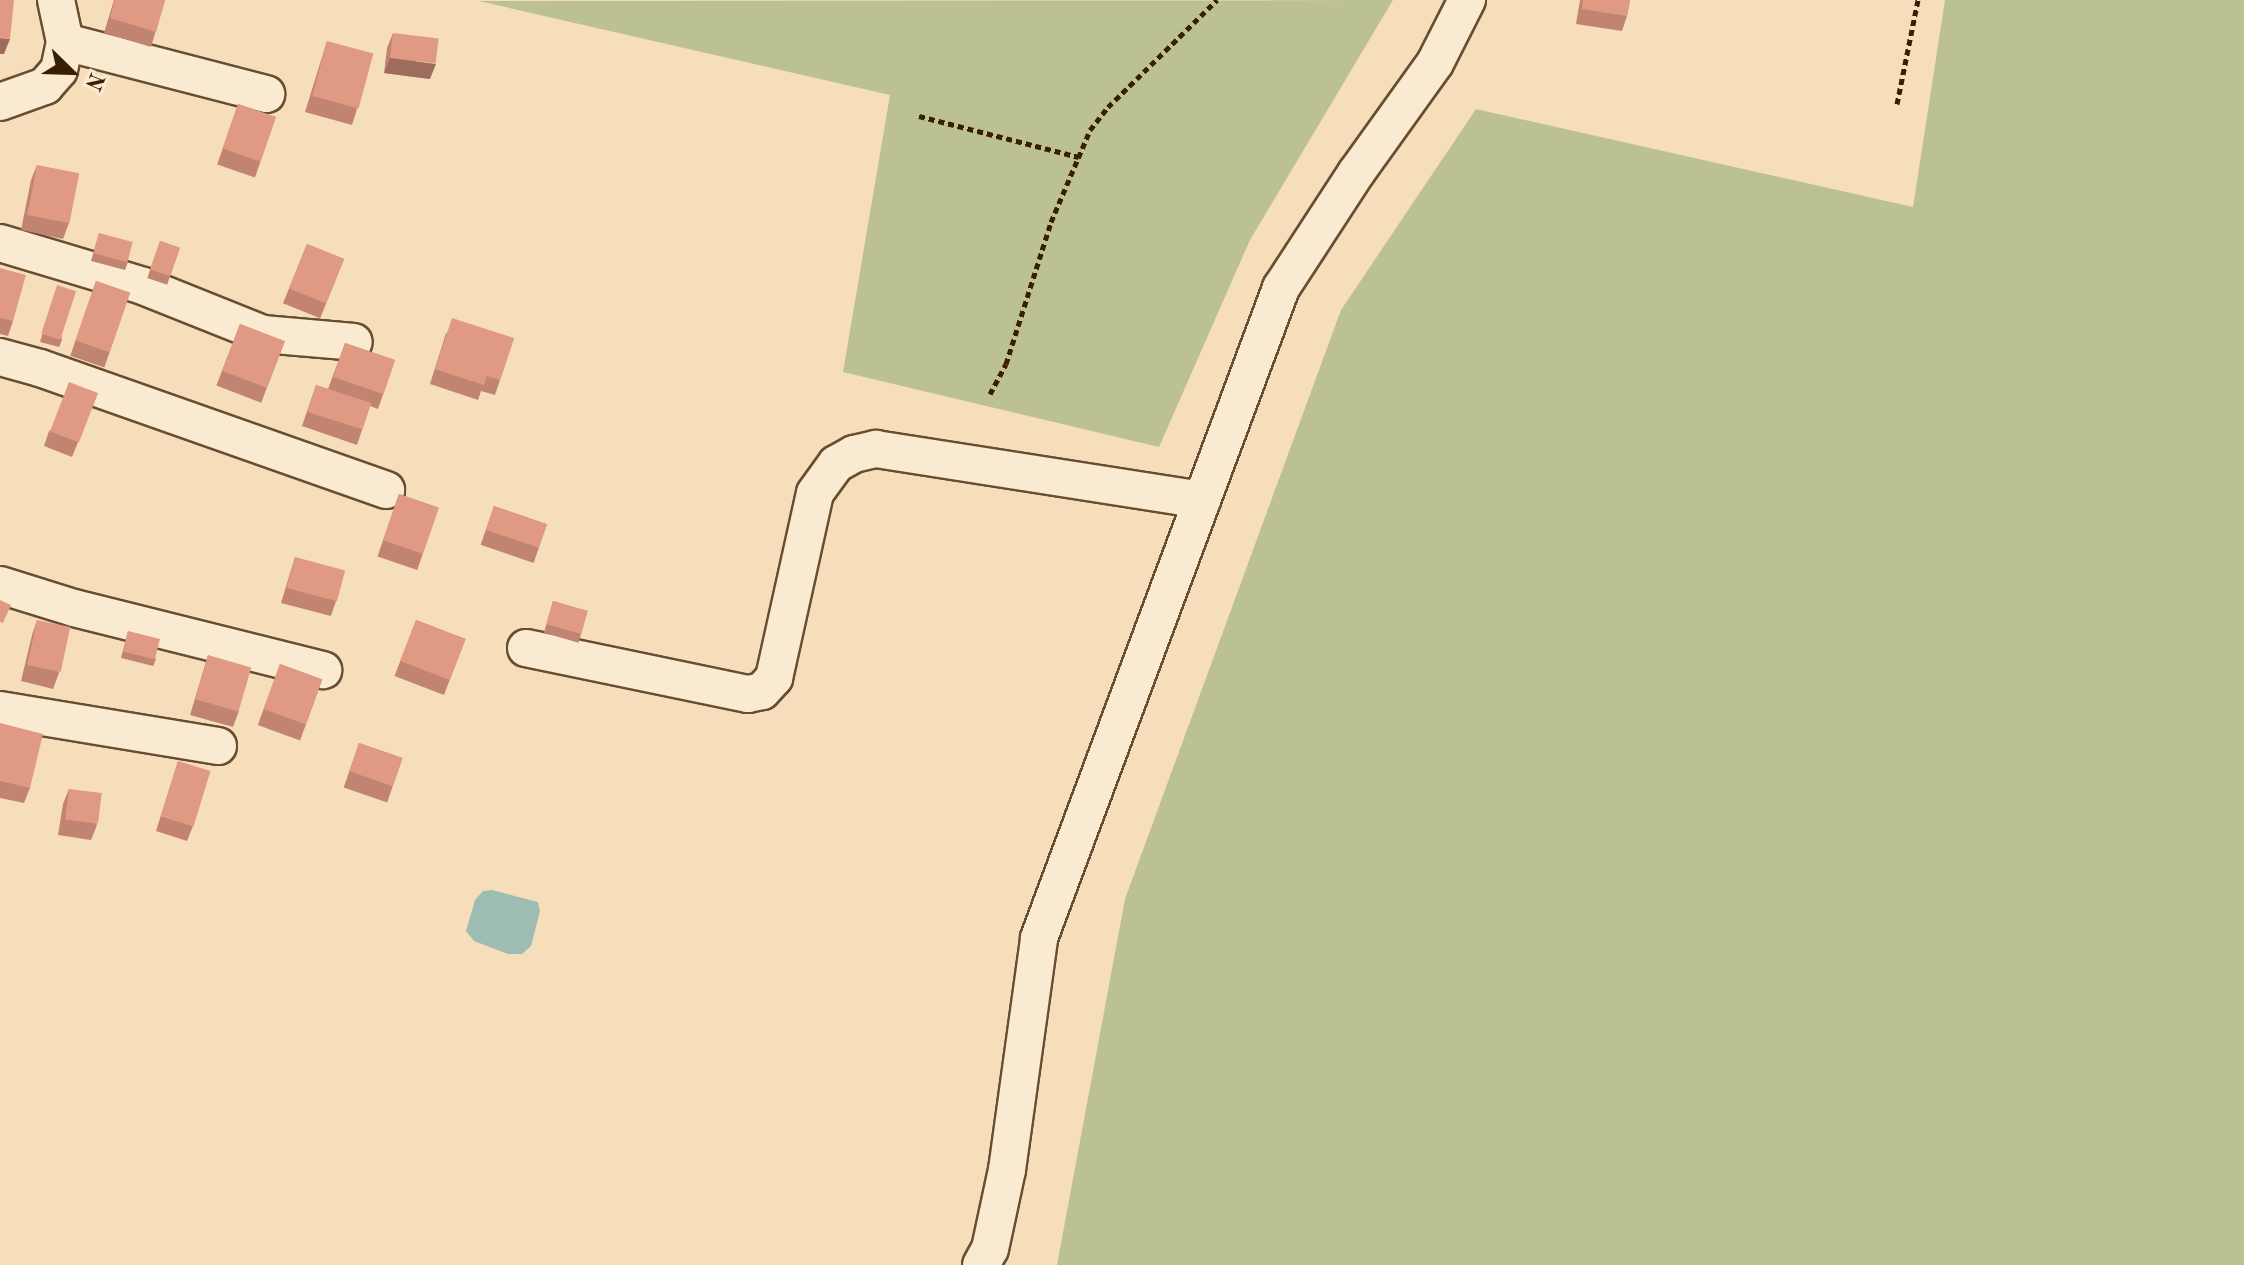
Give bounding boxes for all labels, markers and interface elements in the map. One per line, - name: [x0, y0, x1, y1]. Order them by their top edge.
- north arrow: [32, 32, 112, 112]
- text: N: [81, 69, 108, 93]

